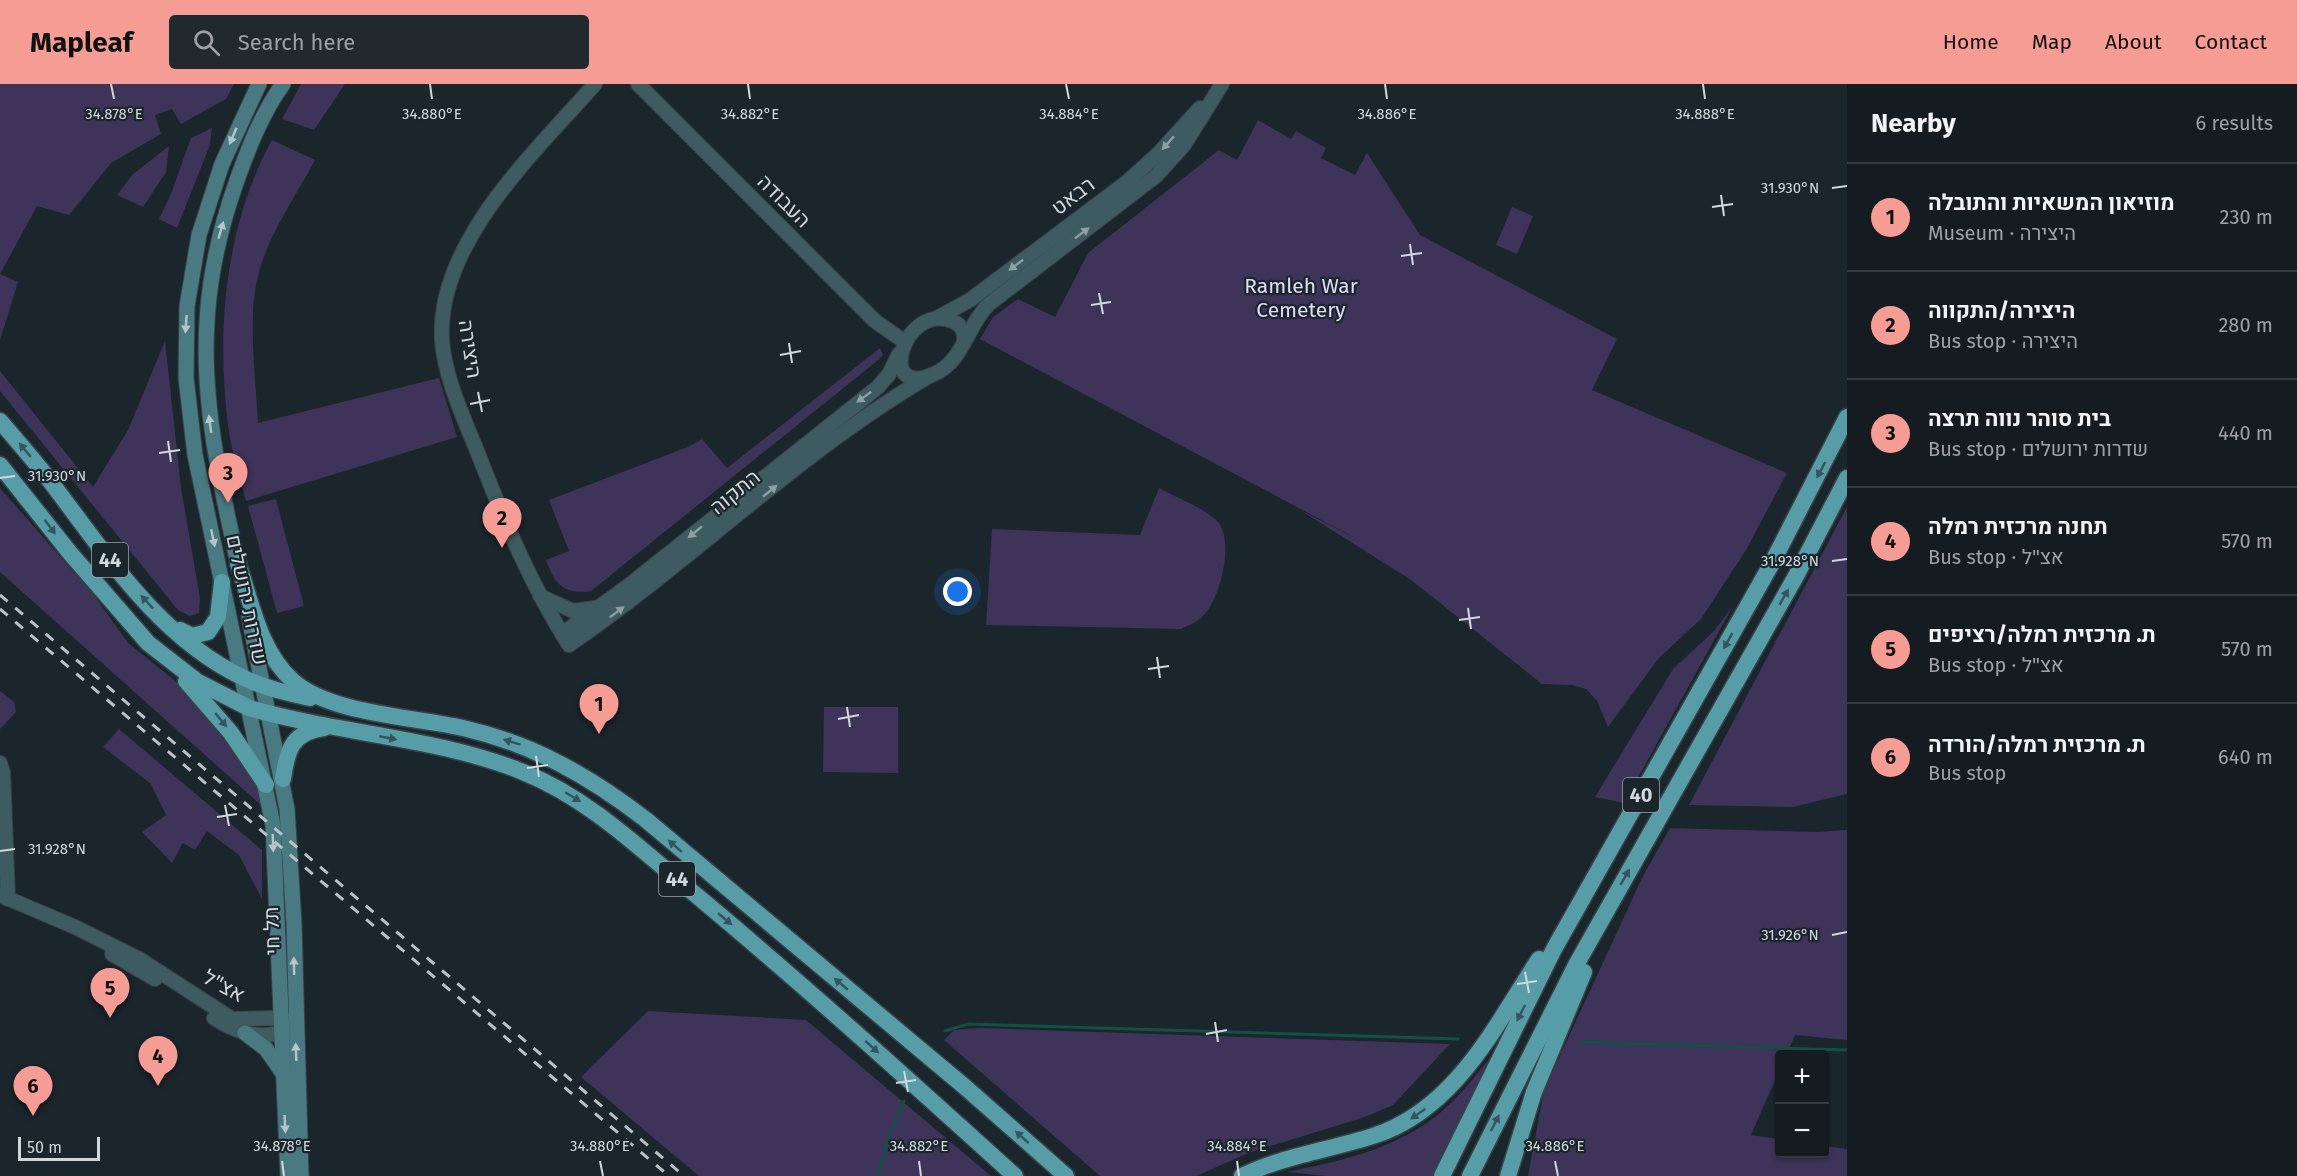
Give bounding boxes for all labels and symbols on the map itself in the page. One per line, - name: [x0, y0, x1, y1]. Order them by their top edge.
- text: 34.878°E: [85, 105, 143, 123]
- text: 34.880°E: [402, 105, 462, 123]
- text: 34.882°E: [721, 105, 779, 123]
- text: 34.884°E: [1039, 105, 1099, 123]
- text: 34.886°E: [1357, 105, 1417, 123]
- text: 34.888°E: [1675, 105, 1735, 123]
- one-way arrow: [228, 128, 238, 146]
- one-way arrow: [1161, 136, 1175, 151]
- street label: העבודה: [752, 169, 816, 233]
- street label: רבאט: [1046, 171, 1100, 221]
- text: 31.930°N: [1761, 179, 1819, 197]
- one-way arrow: [217, 221, 226, 239]
- one-way arrow: [1074, 227, 1090, 240]
- one-way arrow: [1008, 259, 1024, 271]
- park label: Ramleh War Cemetery: [1244, 273, 1358, 323]
- one-way arrow: [181, 315, 191, 334]
- street label: היצירה: [453, 318, 487, 380]
- one-way arrow: [857, 391, 873, 403]
- one-way arrow: [206, 414, 215, 433]
- one-way arrow: [19, 443, 32, 458]
- pin: 3: [208, 454, 248, 503]
- one-way arrow: [1816, 461, 1826, 478]
- street label: התקוה: [705, 464, 765, 520]
- text: 31.930°N: [28, 467, 86, 485]
- one-way arrow: [762, 484, 778, 497]
- pin: 2: [482, 498, 522, 548]
- one-way arrow: [43, 519, 55, 534]
- one-way arrow: [688, 525, 703, 537]
- one-way arrow: [209, 529, 218, 548]
- street label: שדרות ירושלים: [220, 532, 274, 668]
- road number: 44: [92, 543, 128, 577]
- text: 31.928°N: [1761, 552, 1819, 570]
- your location: [943, 577, 972, 606]
- one-way arrow: [1778, 589, 1789, 605]
- one-way arrow: [140, 595, 154, 610]
- one-way arrow: [609, 606, 625, 618]
- one-way arrow: [1723, 633, 1733, 650]
- pin: 1: [580, 684, 618, 734]
- one-way arrow: [214, 712, 227, 728]
- one-way arrow: [379, 734, 398, 743]
- one-way arrow: [503, 737, 521, 747]
- road number: 40: [1623, 778, 1659, 812]
- one-way arrow: [565, 792, 581, 803]
- one-way arrow: [269, 833, 278, 852]
- one-way arrow: [668, 839, 683, 852]
- text: 31.928°N: [28, 840, 86, 858]
- road number: 44: [659, 862, 695, 896]
- one-way arrow: [1620, 869, 1631, 885]
- street label: תל חי: [258, 906, 286, 956]
- one-way arrow: [717, 912, 732, 925]
- text: 31.926°N: [1761, 926, 1819, 944]
- one-way arrow: [289, 956, 299, 975]
- street label: אצ"ל: [198, 964, 250, 1008]
- pin: 5: [90, 968, 130, 1018]
- one-way arrow: [834, 978, 849, 991]
- one-way arrow: [1517, 1005, 1526, 1022]
- pin: 4: [138, 1036, 178, 1086]
- one-way arrow: [864, 1040, 879, 1053]
- one-way arrow: [291, 1042, 301, 1061]
- pin: 6: [14, 1066, 52, 1116]
- one-way arrow: [1411, 1108, 1427, 1120]
- one-way arrow: [1490, 1114, 1500, 1131]
- one-way arrow: [281, 1115, 290, 1134]
- one-way arrow: [1015, 1131, 1030, 1144]
- scale bar: [18, 1134, 100, 1162]
- text: 34.878°E: [253, 1137, 311, 1155]
- text: 34.880°E: [570, 1137, 630, 1155]
- text: 34.882°E: [890, 1137, 948, 1155]
- text: 34.884°E: [1207, 1137, 1267, 1155]
- text: 34.886°E: [1525, 1137, 1585, 1155]

